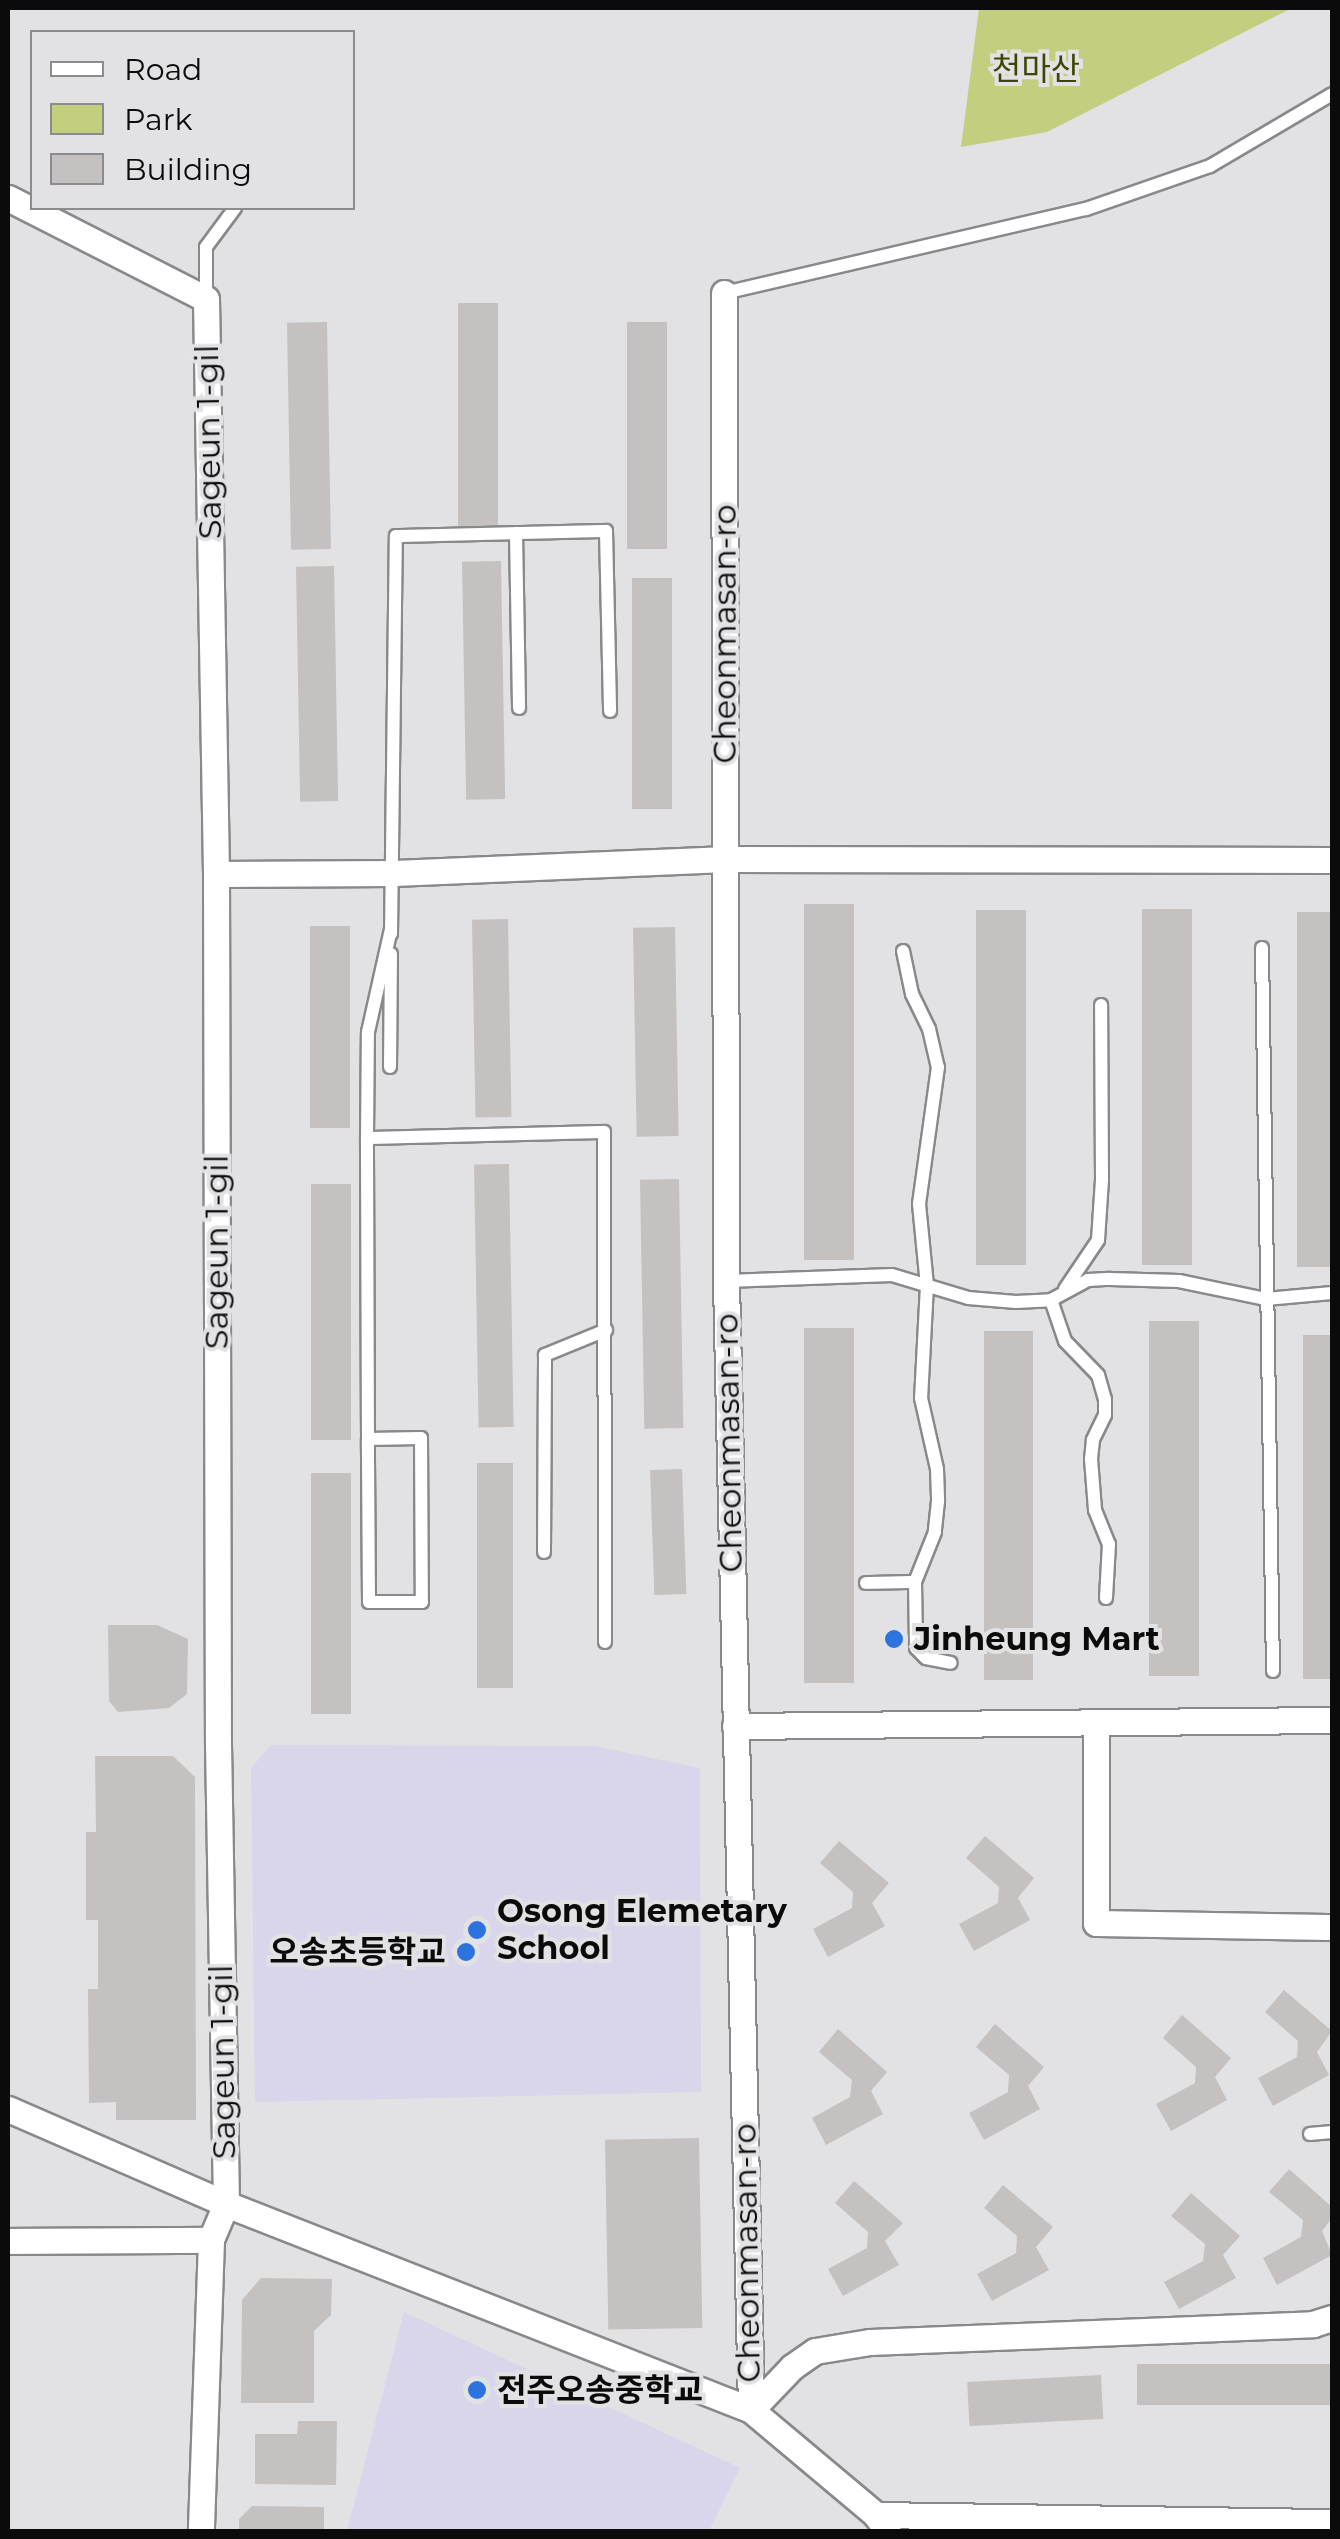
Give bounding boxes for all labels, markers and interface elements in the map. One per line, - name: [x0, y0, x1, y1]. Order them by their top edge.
- legend: [30, 30, 355, 210]
- park label: 천마산: [992, 50, 1080, 88]
- text: Road: [124, 51, 202, 88]
- text: Park: [124, 101, 193, 138]
- text: Building: [124, 151, 252, 188]
- street label: Sageun 1-gil: [188, 344, 230, 540]
- street label: Cheonmasan-ro: [706, 504, 744, 764]
- street label: Sageun 1-gil: [198, 1155, 236, 1349]
- street label: Cheonmasan-ro: [708, 1313, 750, 1573]
- place label: Jinheung Mart: [914, 1620, 1160, 1658]
- marker: Jinheung Mart: [883, 1628, 905, 1650]
- place label: Osong Elemetary School: [497, 1893, 787, 1968]
- marker: Osong Elemetary School: [466, 1919, 488, 1941]
- place label: 오송초등학교: [269, 1933, 446, 1971]
- marker: 오송초등학교: [455, 1941, 477, 1963]
- street label: Sageun 1-gil: [202, 1964, 244, 2160]
- street label: Cheonmasan-ro: [726, 2123, 768, 2383]
- place label: 전주오송중학교: [497, 2371, 703, 2409]
- marker: 전주오송중학교: [466, 2379, 488, 2401]

